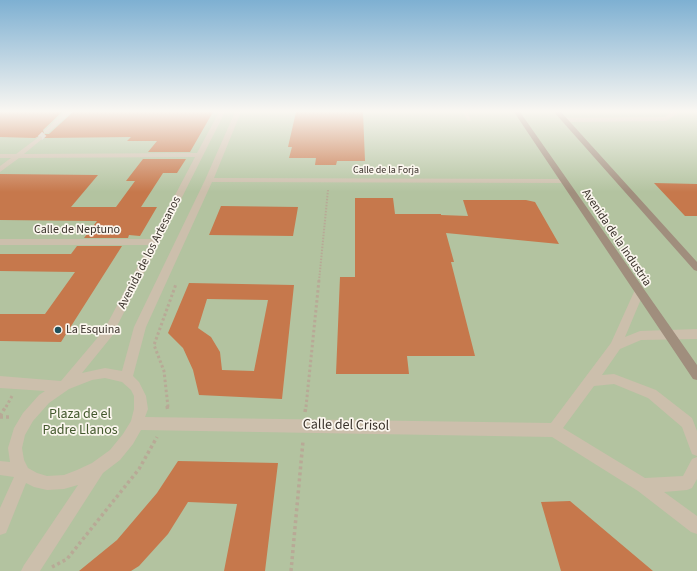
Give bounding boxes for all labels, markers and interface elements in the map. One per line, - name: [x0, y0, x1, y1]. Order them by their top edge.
- street label: Calle de la Forja: [353, 165, 419, 177]
- street label: Avenida de la Industria: [578, 187, 654, 289]
- street label: Avenida de los Artesanos: [115, 194, 185, 312]
- street label: Calle de Neptuno: [34, 223, 120, 237]
- place label: La Esquina: [66, 323, 120, 337]
- marker: La Esquina: [53, 325, 63, 335]
- park label: Plaza de el Padre Llanos: [42, 407, 118, 440]
- street label: Calle del Crisol: [303, 417, 389, 435]

